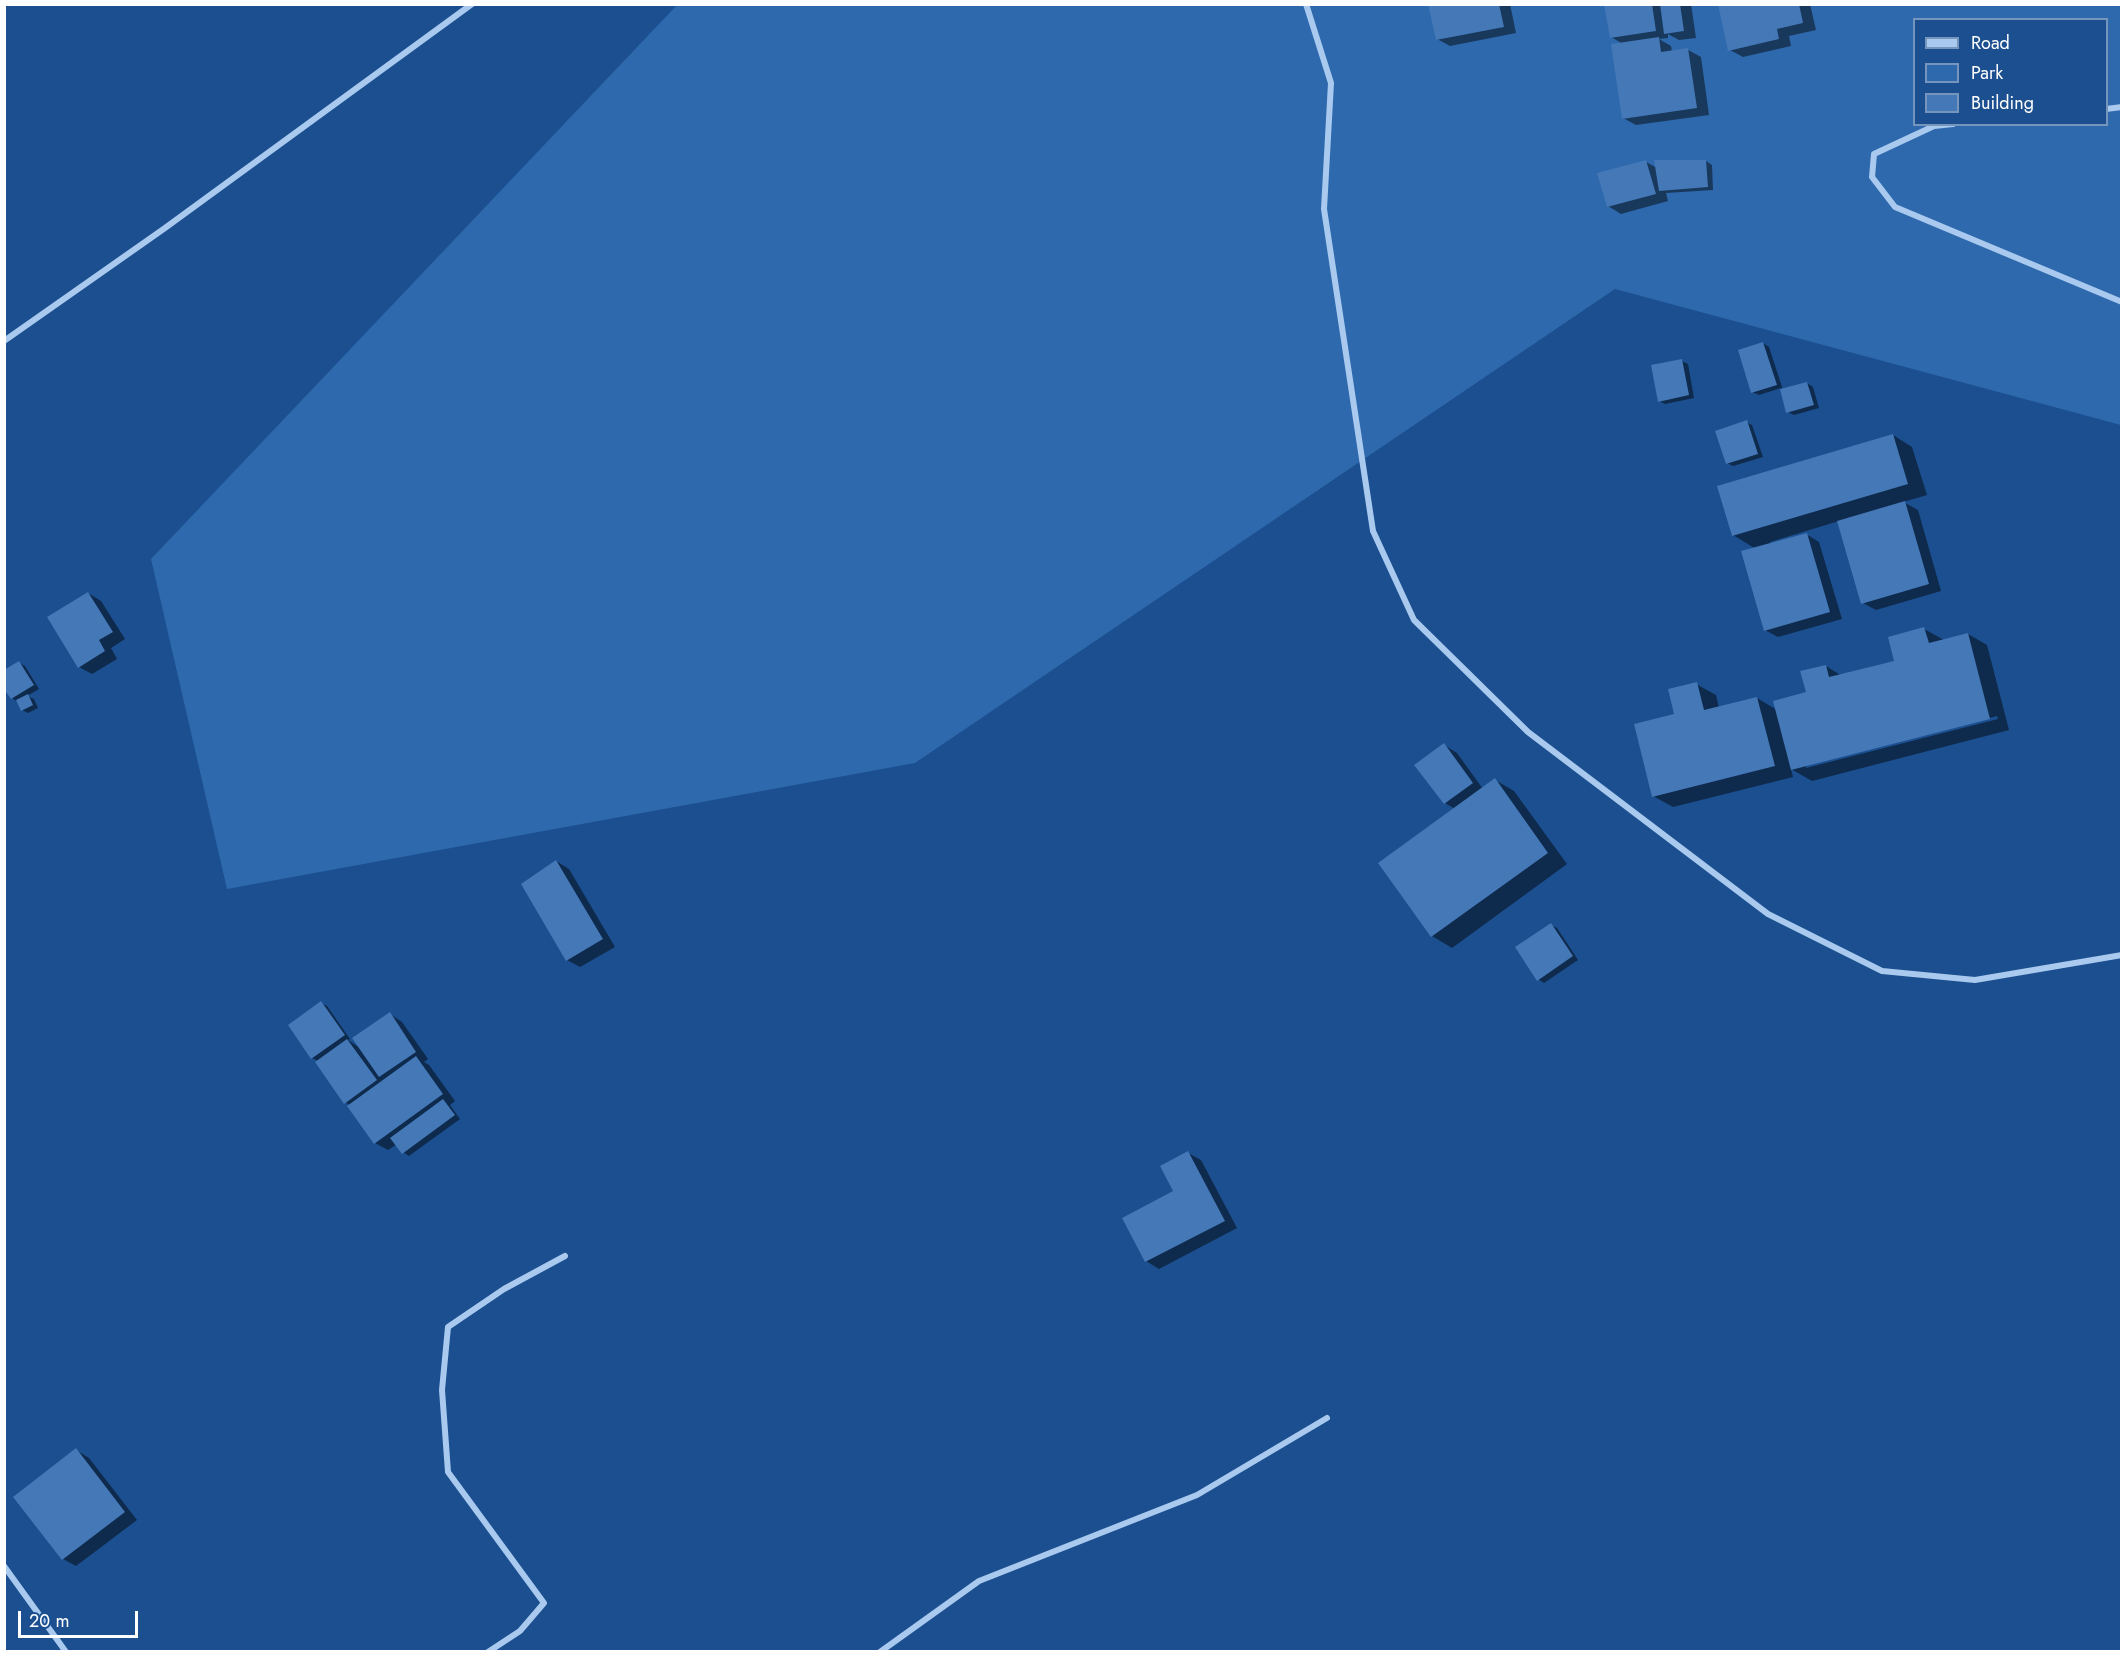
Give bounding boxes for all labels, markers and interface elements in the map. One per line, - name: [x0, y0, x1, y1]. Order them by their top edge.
- legend: [1913, 18, 2108, 126]
- text: Road: [1971, 30, 2010, 56]
- text: Park: [1971, 60, 2003, 86]
- text: Building: [1971, 90, 2034, 116]
- scale bar: [21, 1599, 141, 1637]
- text: 20 m: [29, 1608, 69, 1634]

